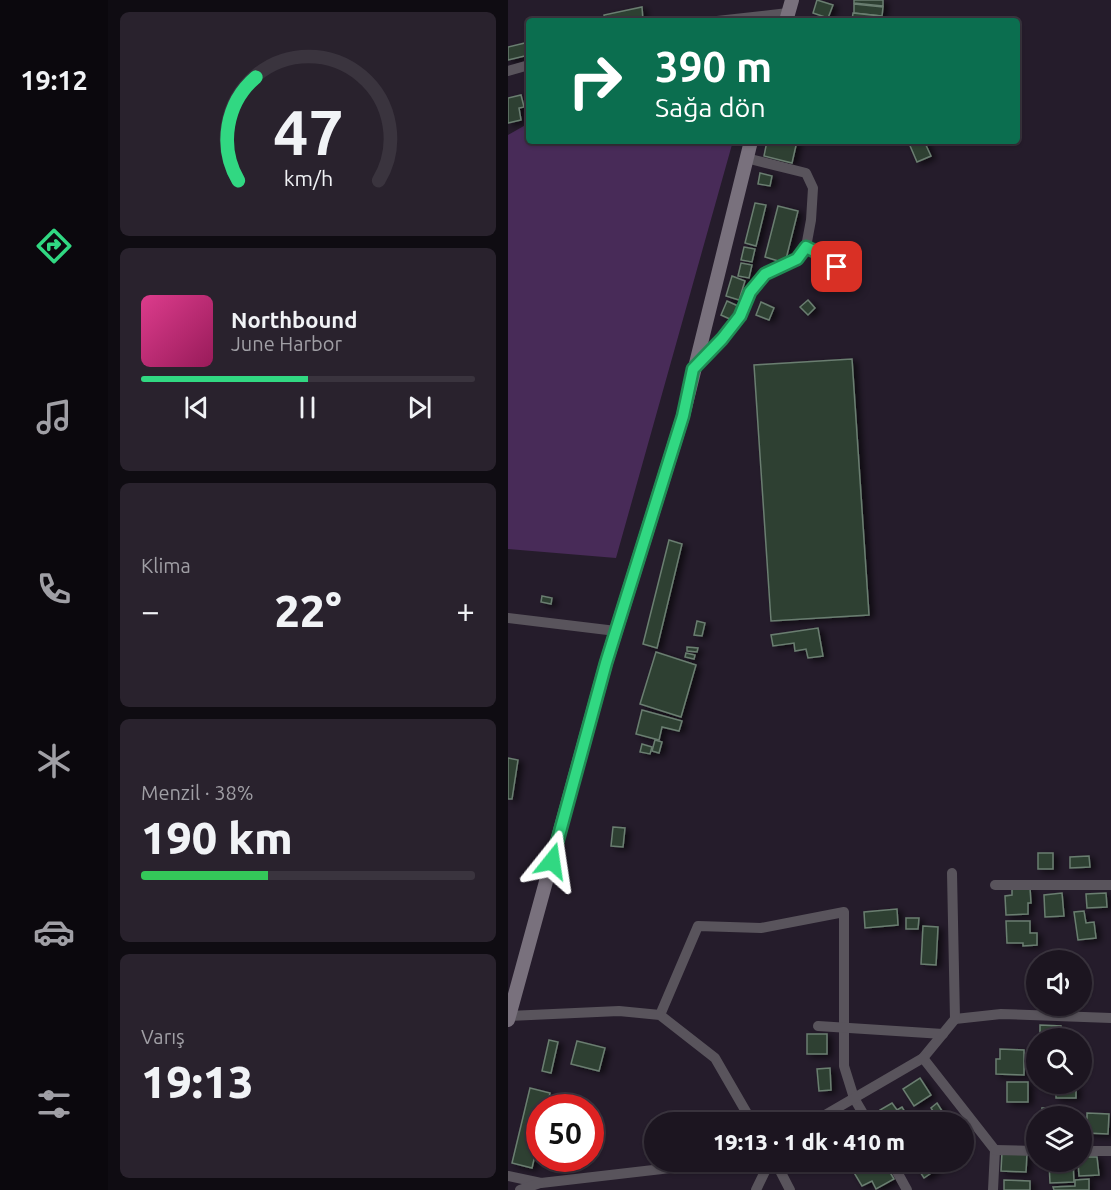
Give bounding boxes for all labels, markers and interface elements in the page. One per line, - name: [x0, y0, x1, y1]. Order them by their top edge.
- icon: right: [556, 42, 634, 120]
- text: 390 m: [655, 43, 772, 90]
- text: 19:12: [20, 65, 88, 95]
- text: Sağa dön: [655, 92, 766, 122]
- text: 47: [273, 97, 343, 167]
- text: km/h: [283, 166, 333, 190]
- icon: directions: [33, 225, 75, 267]
- pin: [811, 241, 862, 292]
- icon: arrive: [820, 250, 853, 283]
- text: Northbound: [231, 307, 357, 332]
- text: June Harbor: [231, 332, 342, 355]
- icon: previous: [180, 391, 213, 424]
- icon: pause: [291, 391, 324, 424]
- icon: next: [403, 391, 436, 424]
- icon: music: [33, 396, 75, 438]
- text: Klima: [141, 554, 191, 577]
- icon: phone: [33, 568, 75, 610]
- text: 22°: [274, 585, 342, 636]
- text: −: [141, 592, 160, 629]
- text: +: [456, 592, 475, 629]
- icon: climate: [33, 740, 75, 782]
- text: Menzil · 38%: [141, 781, 254, 804]
- text: 190 km: [141, 812, 293, 863]
- position arrow: [520, 829, 584, 893]
- icon: car: [33, 911, 75, 953]
- map controls: [1026, 950, 1092, 1172]
- button: sound: [1026, 950, 1092, 1016]
- text: Varış: [141, 1025, 185, 1048]
- button: search: [1026, 1028, 1092, 1094]
- text: 19:13: [141, 1056, 254, 1107]
- icon: filters: [33, 1083, 75, 1125]
- speed limit sign: 50: [526, 1094, 604, 1172]
- button: layers: [1026, 1106, 1092, 1172]
- text: 19:13 · 1 dk · 410 m: [713, 1129, 905, 1154]

